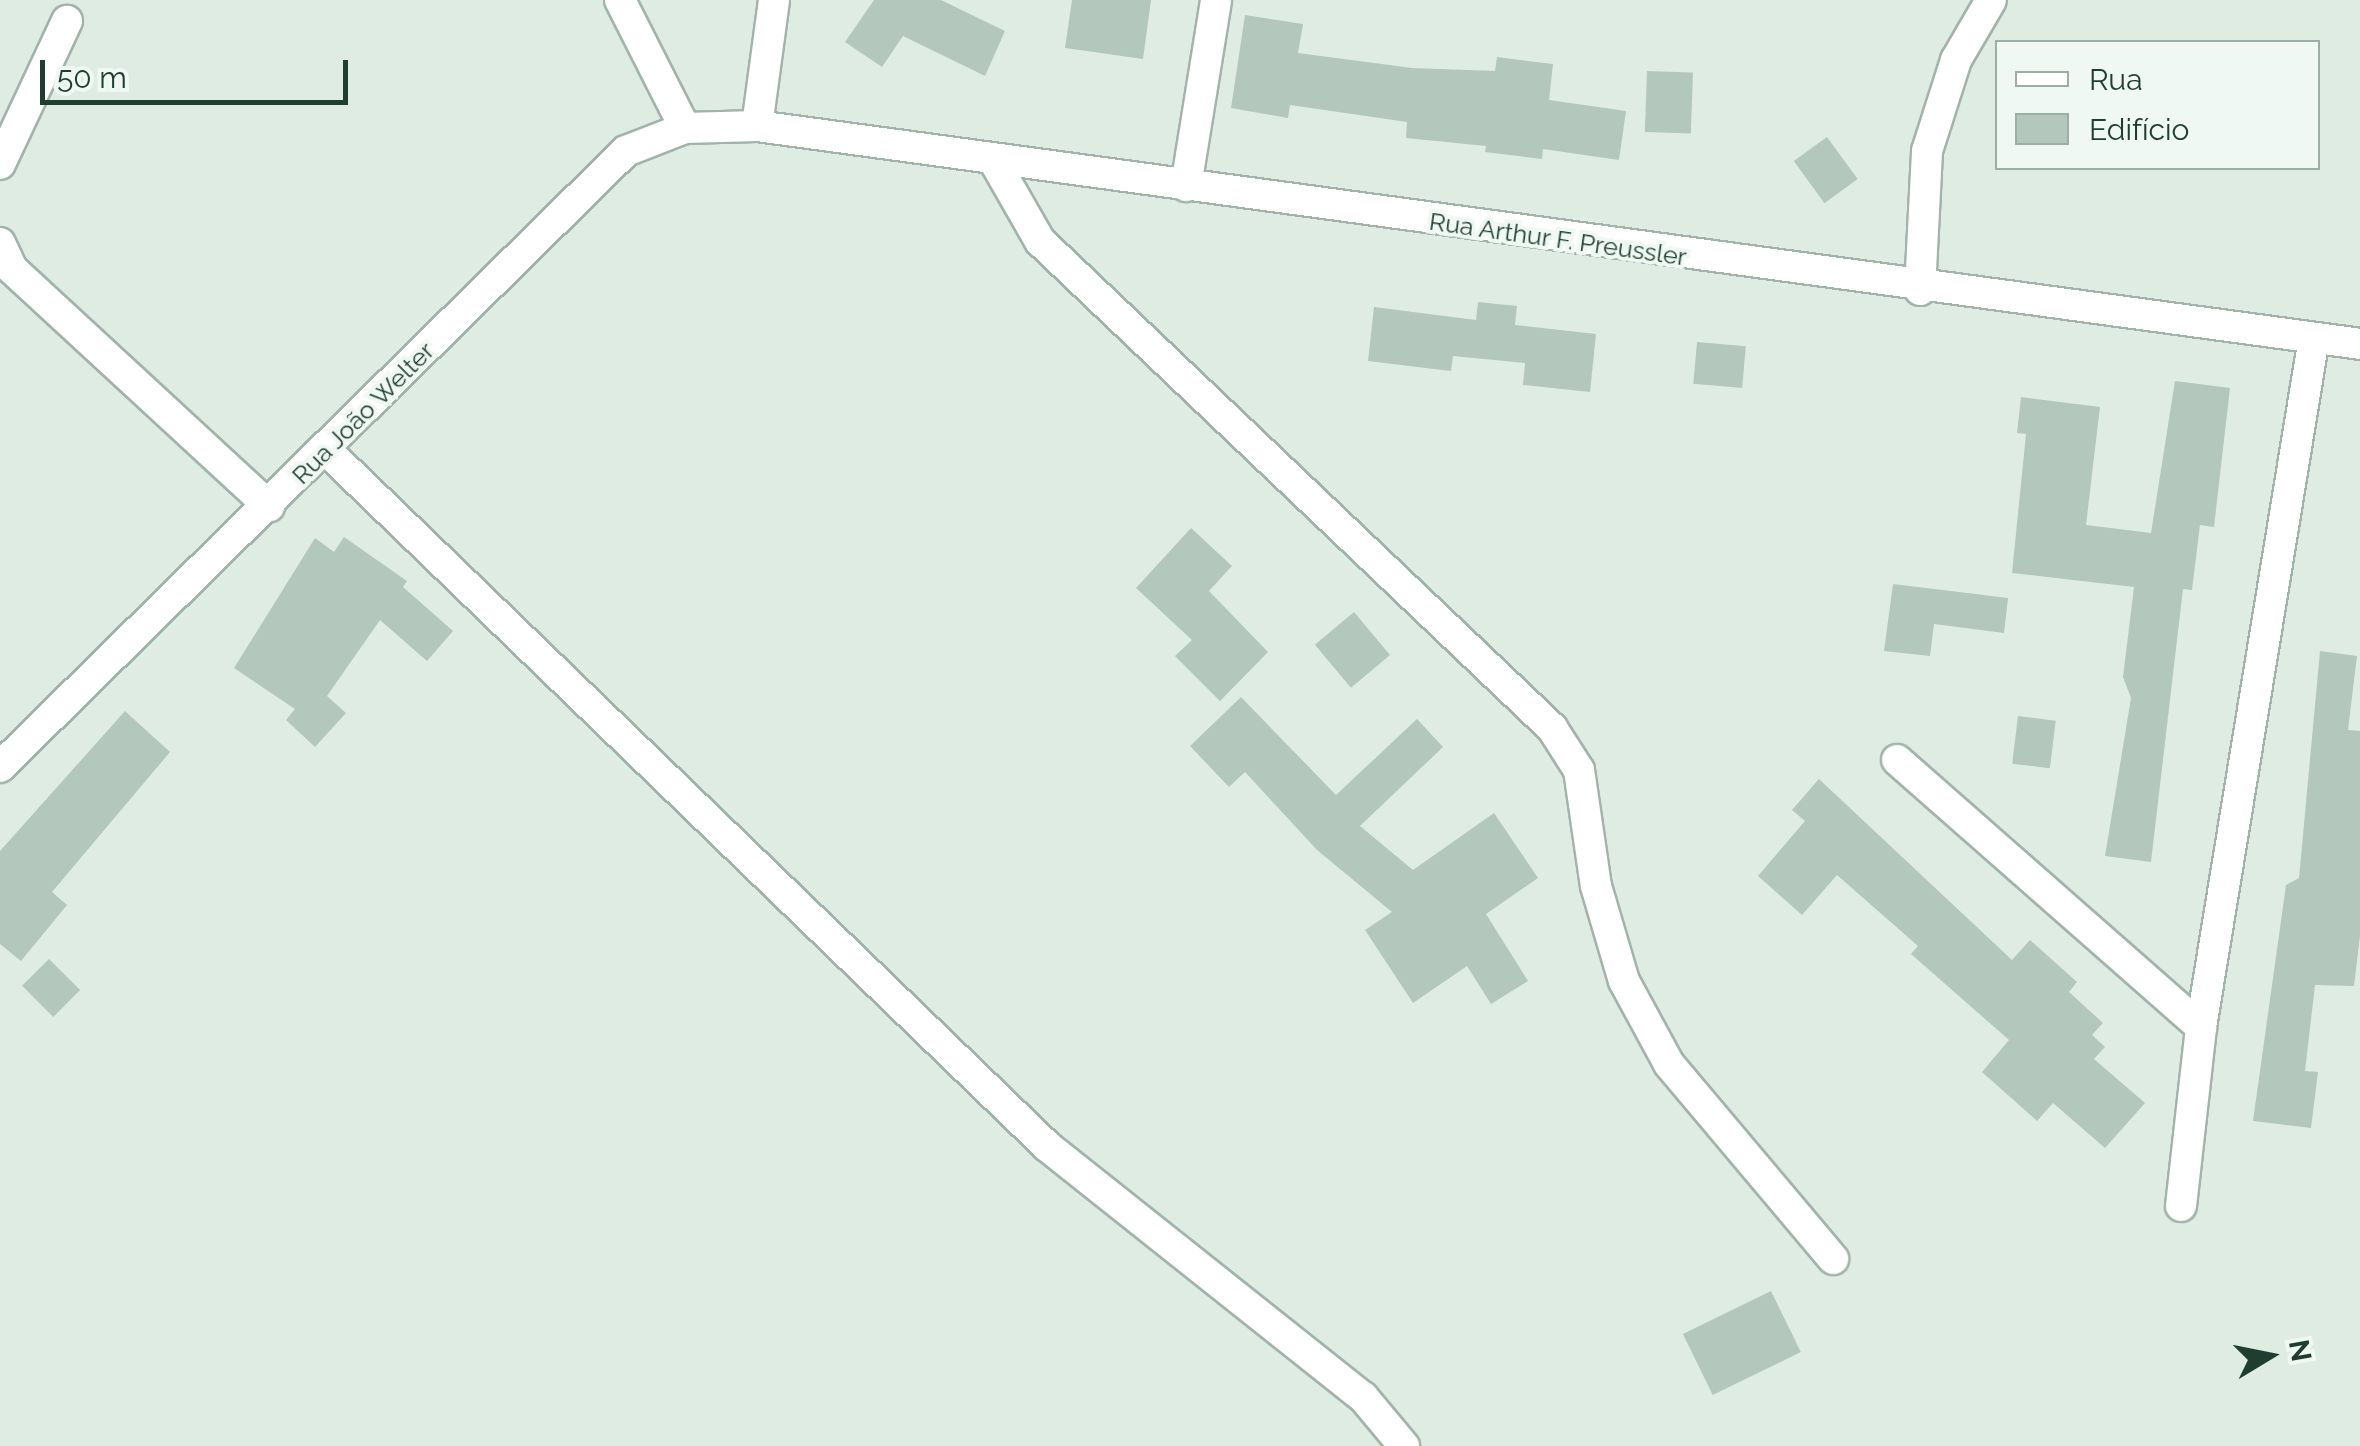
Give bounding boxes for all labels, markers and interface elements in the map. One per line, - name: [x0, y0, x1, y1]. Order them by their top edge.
- scale bar: [45, 40, 352, 102]
- legend: [1995, 40, 2320, 170]
- text: 50 m: [57, 60, 127, 95]
- text: Rua: [2089, 62, 2143, 97]
- text: Edifício: [2089, 112, 2189, 147]
- street label: Rua Arthur F. Preussler: [1427, 206, 1689, 272]
- street label: Rua João Welter: [285, 335, 441, 491]
- north arrow: [2220, 1306, 2320, 1406]
- text: N: [2282, 1337, 2318, 1364]

